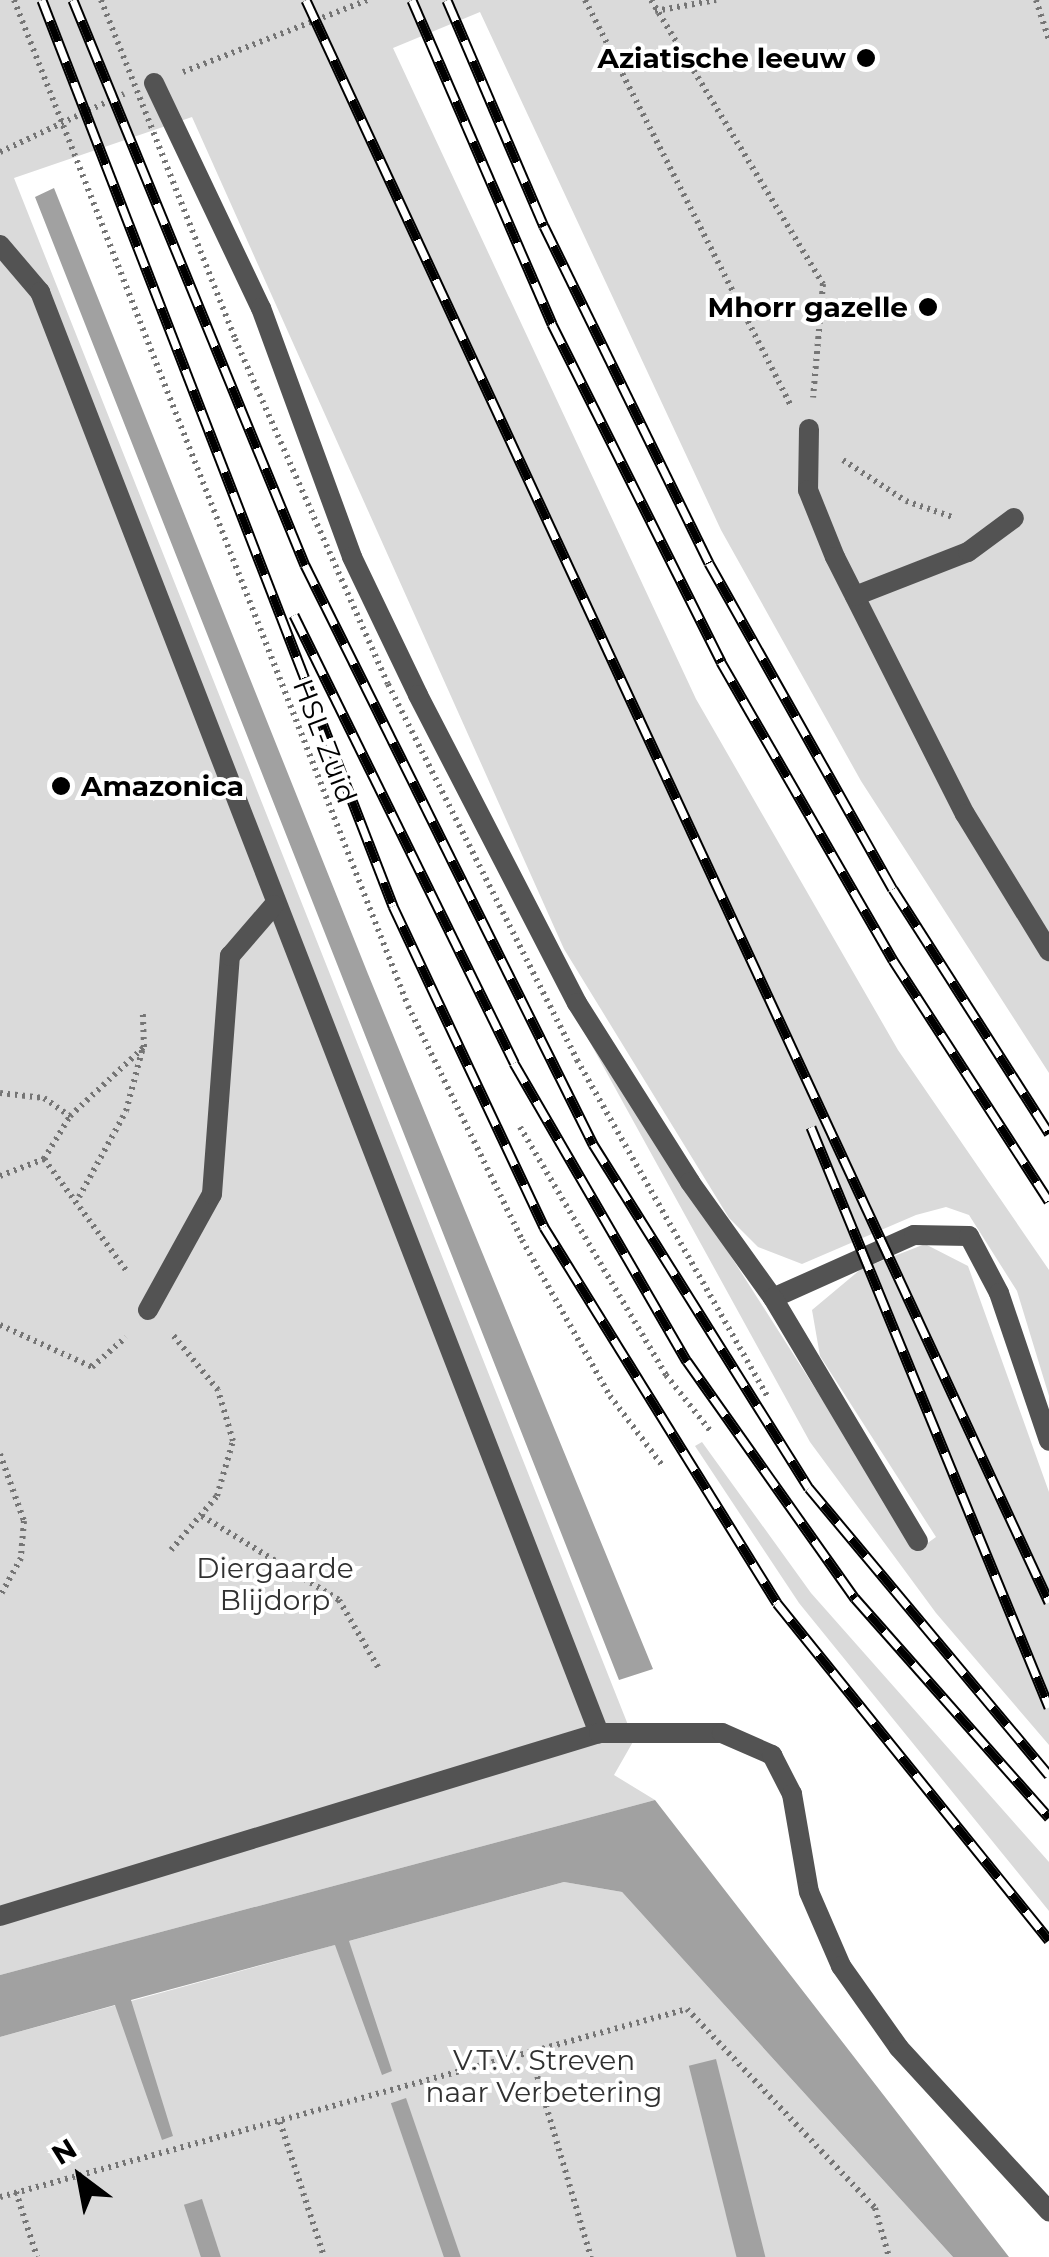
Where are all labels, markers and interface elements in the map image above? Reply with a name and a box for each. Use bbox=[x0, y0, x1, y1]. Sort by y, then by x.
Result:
place label: Aziatische leeuw bbox=[597, 41, 846, 75]
marker: Aziatische leeuw bbox=[855, 47, 877, 69]
place label: Mhorr gazelle bbox=[707, 290, 908, 324]
marker: Mhorr gazelle bbox=[917, 296, 939, 318]
street label: HSL-Zuid bbox=[286, 674, 364, 808]
place label: Amazonica bbox=[81, 769, 244, 803]
marker: Amazonica bbox=[50, 775, 72, 797]
park label: Diergaarde Blijdorp bbox=[196, 1551, 354, 1617]
park label: V.T.V. Streven naar Verbetering bbox=[426, 2043, 662, 2109]
north arrow bbox=[30, 2127, 130, 2227]
text: N bbox=[46, 2131, 83, 2172]

